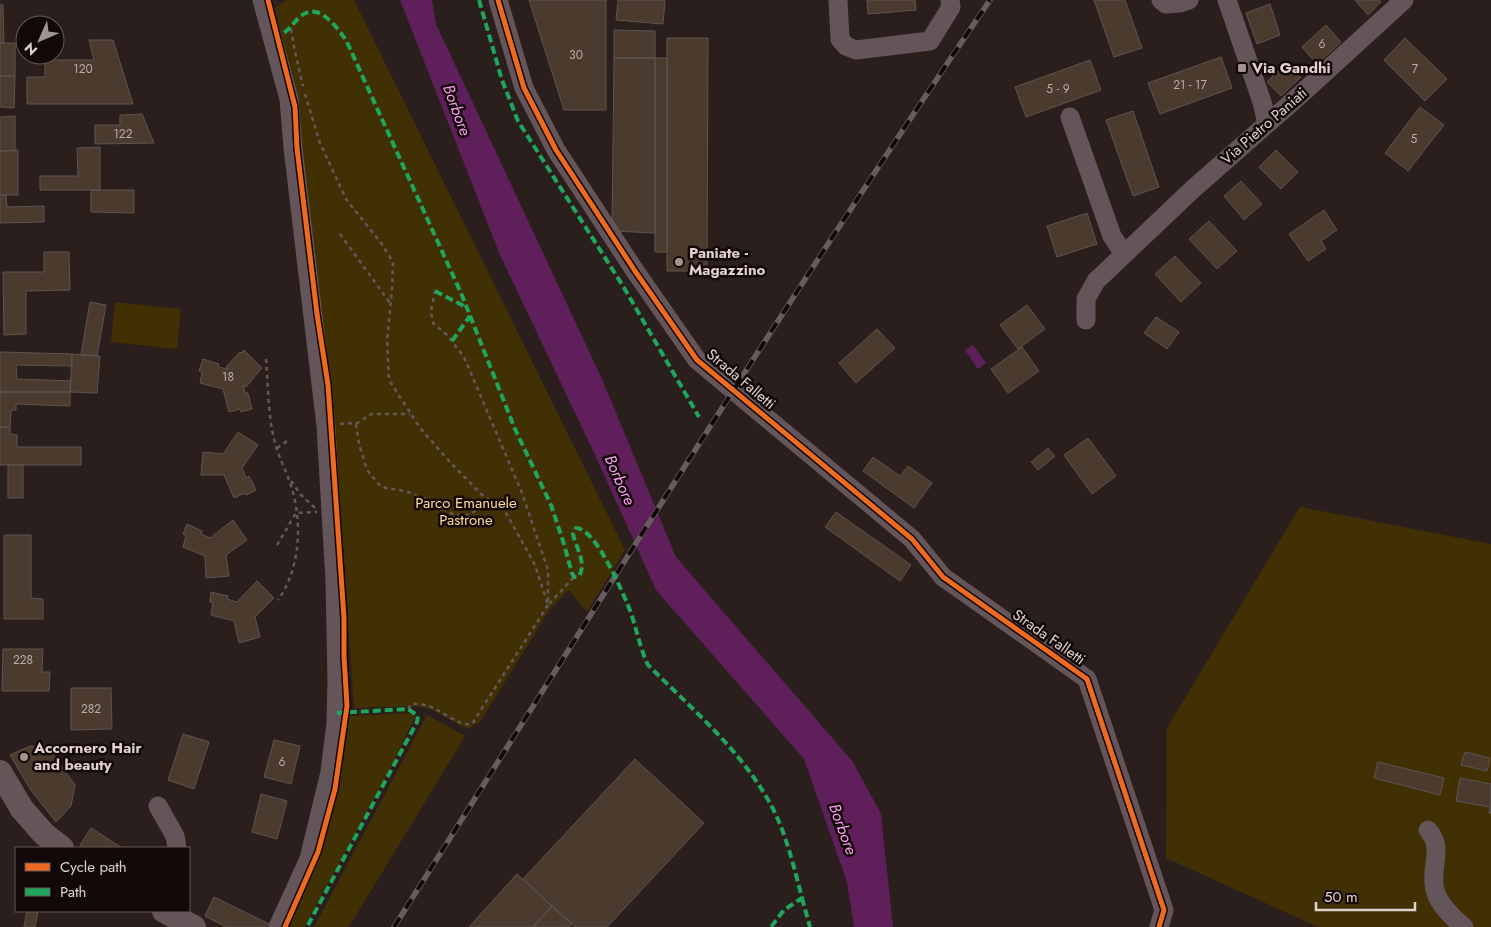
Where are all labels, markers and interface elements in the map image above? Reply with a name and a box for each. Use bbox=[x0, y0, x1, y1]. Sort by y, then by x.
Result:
north arrow bbox=[15, 15, 65, 65]
house number: 6 bbox=[1319, 35, 1326, 53]
text: N bbox=[20, 38, 42, 60]
house number: 30 bbox=[569, 46, 583, 64]
place label: Via Gandhi bbox=[1251, 57, 1331, 79]
house number: 120 bbox=[73, 60, 93, 78]
house number: 7 bbox=[1412, 60, 1419, 78]
marker: Via Gandhi bbox=[1236, 62, 1248, 74]
house number: 21 - 17 bbox=[1173, 76, 1208, 94]
house number: 5 - 9 bbox=[1046, 80, 1070, 98]
water label: Borbore bbox=[437, 81, 477, 139]
street label: Via Pietro Paniati bbox=[1216, 82, 1312, 170]
house number: 122 bbox=[113, 125, 133, 143]
house number: 5 bbox=[1411, 130, 1418, 148]
place label: Paniate - Magazzino bbox=[689, 242, 766, 281]
marker: Paniate - Magazzino bbox=[673, 256, 685, 268]
street label: Strada Falletti bbox=[702, 343, 780, 415]
house number: 18 bbox=[222, 368, 234, 386]
water label: Borbore bbox=[599, 451, 641, 509]
park label: Parco Emanuele Pastrone bbox=[415, 492, 517, 531]
street label: Strada Falletti bbox=[1008, 604, 1090, 670]
house number: 228 bbox=[13, 651, 33, 669]
house number: 282 bbox=[81, 700, 101, 718]
place label: Accornero Hair and beauty bbox=[33, 737, 142, 776]
marker: Accornero Hair and beauty bbox=[18, 751, 30, 763]
house number: 6 bbox=[279, 753, 286, 771]
water label: Borbore bbox=[823, 800, 863, 858]
legend bbox=[15, 847, 190, 912]
text: Cycle path bbox=[60, 856, 127, 878]
scale bar bbox=[1316, 880, 1415, 912]
text: Path bbox=[60, 881, 86, 903]
text: 50 m bbox=[1324, 886, 1358, 908]

